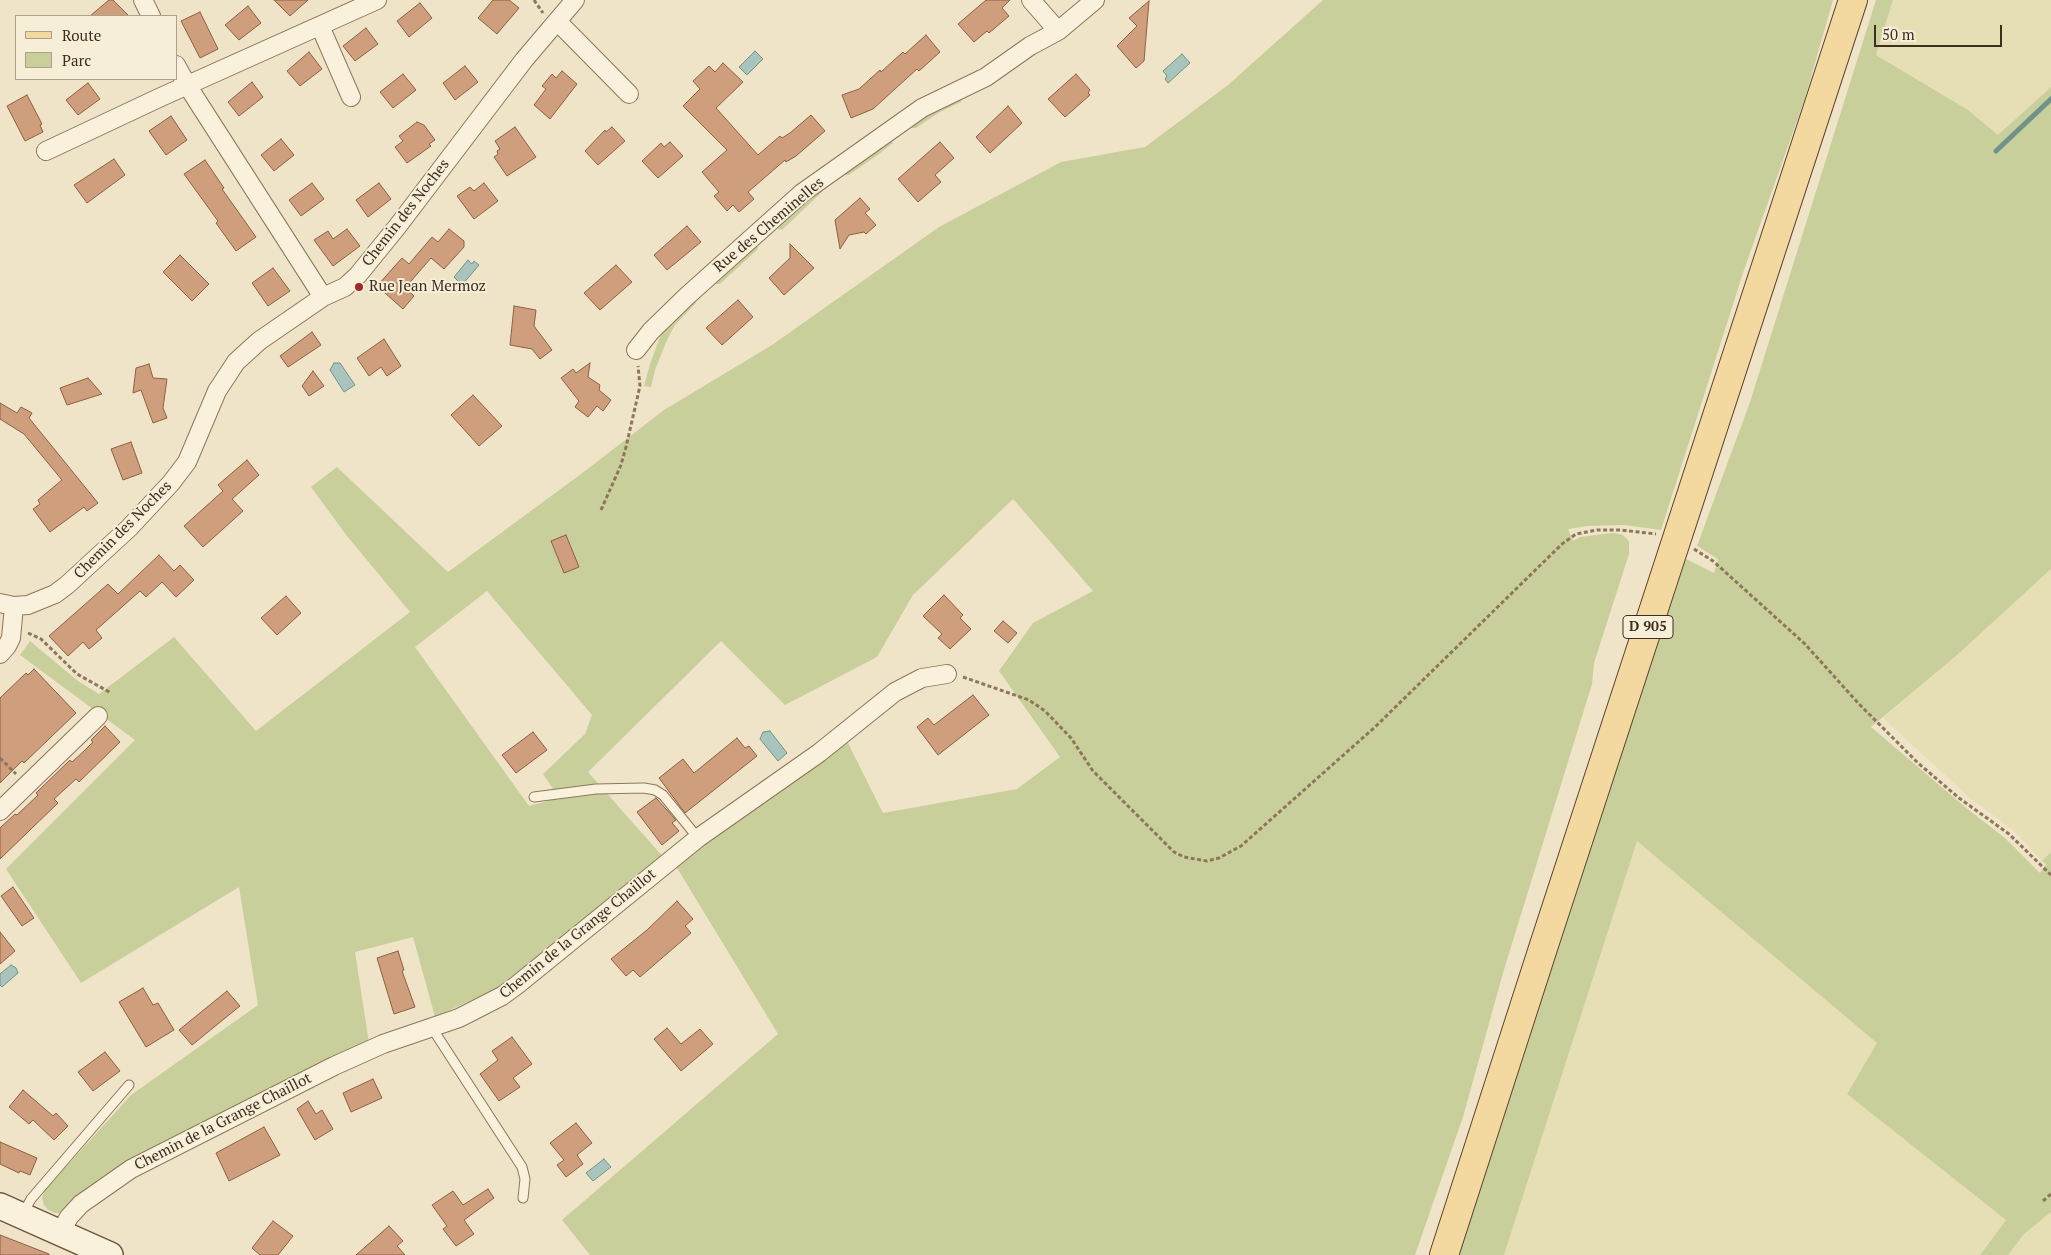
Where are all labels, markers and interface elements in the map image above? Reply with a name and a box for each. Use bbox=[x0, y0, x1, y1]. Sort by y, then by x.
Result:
legend bbox=[15, 15, 178, 80]
scale bar bbox=[1876, 15, 2004, 47]
text: 50 m bbox=[1882, 24, 1915, 44]
text: Route bbox=[62, 25, 101, 45]
text: Parc bbox=[62, 50, 91, 70]
street label: Chemin des Noches bbox=[359, 156, 453, 270]
street label: Rue des Cheminelles bbox=[710, 174, 828, 276]
place label: Rue Jean Mermoz bbox=[369, 278, 486, 296]
marker: Rue Jean Mermoz bbox=[353, 281, 365, 293]
street label: Chemin des Noches bbox=[70, 477, 176, 583]
road number: D 905 bbox=[1623, 616, 1673, 638]
street label: Chemin de la Grange Chaillot bbox=[496, 865, 660, 1003]
street label: Chemin de la Grange Chaillot bbox=[132, 1069, 314, 1175]

